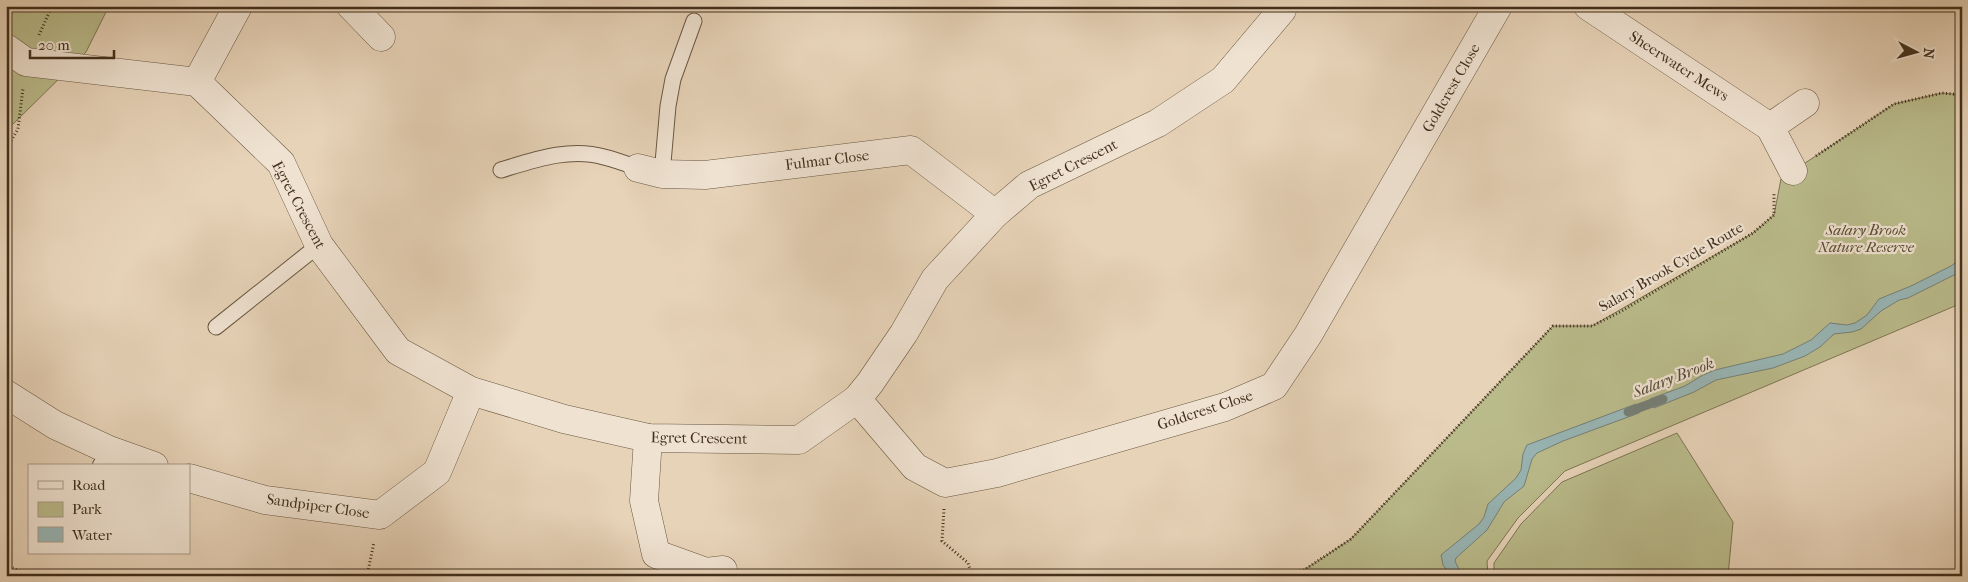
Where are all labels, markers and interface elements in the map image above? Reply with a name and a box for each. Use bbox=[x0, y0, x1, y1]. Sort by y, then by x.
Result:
street label: Sheerwater Mews bbox=[1626, 27, 1733, 105]
scale bar bbox=[30, 28, 114, 60]
north arrow bbox=[1890, 28, 1940, 78]
text: 20 m bbox=[38, 36, 70, 54]
street label: Goldcrest Close bbox=[1418, 40, 1484, 136]
text: N bbox=[1919, 47, 1937, 60]
street label: Egret Crescent bbox=[1026, 135, 1121, 195]
street label: Fulmar Close bbox=[784, 146, 871, 174]
street label: Egret Crescent bbox=[268, 158, 330, 253]
street label: Salary Brook Cycle Route bbox=[1596, 218, 1747, 316]
park label: Salary Brook Nature Reserve bbox=[1817, 221, 1915, 256]
water label: Salary Brook bbox=[1629, 353, 1717, 402]
street label: Goldcrest Close bbox=[1155, 386, 1256, 434]
street label: Egret Crescent bbox=[650, 428, 748, 448]
legend bbox=[28, 464, 190, 554]
text: Road bbox=[72, 476, 106, 494]
street label: Sandpiper Close bbox=[265, 490, 371, 522]
text: Park bbox=[72, 500, 102, 518]
text: Water bbox=[71, 526, 112, 544]

